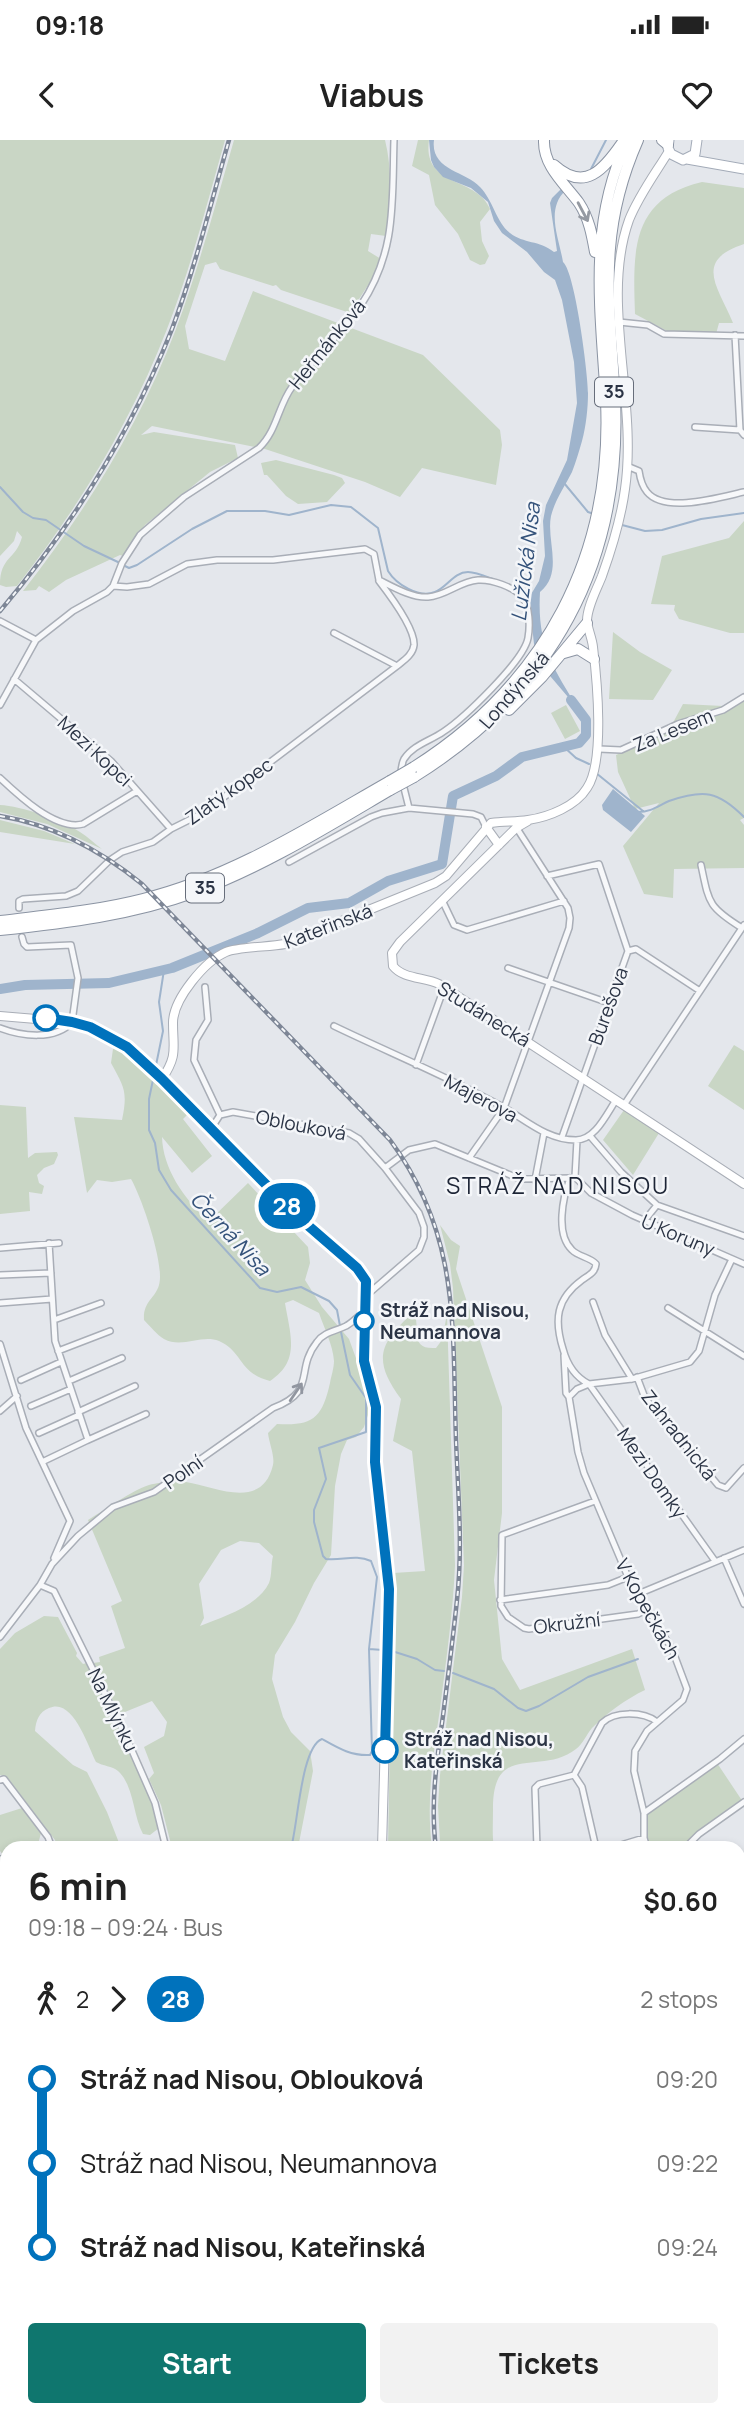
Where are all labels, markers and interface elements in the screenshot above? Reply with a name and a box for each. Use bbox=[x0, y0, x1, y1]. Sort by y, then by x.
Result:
text: 09:18 bbox=[35, 7, 105, 43]
text: Viabus bbox=[320, 73, 424, 117]
icon: back bbox=[28, 76, 66, 114]
icon: heart bbox=[678, 76, 716, 114]
one-way arrow bbox=[576, 201, 590, 221]
street label: Heřmánková bbox=[283, 294, 371, 394]
road number: 35 bbox=[595, 378, 633, 406]
water label: Lužická Nisa bbox=[504, 500, 546, 623]
street label: Londýnská bbox=[473, 646, 555, 734]
street label: Za Lesem bbox=[629, 702, 717, 758]
street label: Mezi Kopci bbox=[52, 710, 138, 792]
street label: Zlatý kopec bbox=[180, 751, 278, 831]
road number: 35 bbox=[186, 874, 224, 902]
street label: Kateřinská bbox=[280, 897, 376, 955]
street label: Burešova bbox=[582, 963, 634, 1049]
street label: Studánecká bbox=[432, 975, 536, 1053]
unlabelled marker bbox=[33, 1005, 59, 1031]
street label: Majerova bbox=[440, 1068, 522, 1128]
street label: Oblouková bbox=[254, 1103, 348, 1147]
district label: STRÁŽ NAD NISOU bbox=[446, 1169, 670, 1201]
line badge: 28 bbox=[256, 1183, 318, 1229]
water label: Černá Nisa bbox=[185, 1185, 278, 1282]
text: 28 bbox=[273, 1189, 302, 1222]
street label: U Koruny bbox=[637, 1208, 719, 1262]
place label: Stráž nad Nisou, Neumannova bbox=[380, 1297, 530, 1345]
marker: Stráž nad Nisou, Neumannova bbox=[354, 1311, 374, 1331]
one-way arrow bbox=[288, 1382, 303, 1401]
street label: Zahradnická bbox=[636, 1384, 722, 1486]
street label: Mezi Domky bbox=[611, 1423, 693, 1523]
street label: Polní bbox=[158, 1449, 208, 1495]
street label: V Kopečkách bbox=[610, 1554, 686, 1664]
street label: Okružní bbox=[532, 1606, 602, 1640]
street label: Na Mlýnku bbox=[82, 1664, 144, 1756]
place label: Stráž nad Nisou, Kateřinská bbox=[404, 1726, 554, 1774]
marker: Stráž nad Nisou, Kateřinská bbox=[372, 1737, 398, 1763]
text: 6 min bbox=[28, 1859, 128, 1911]
text: $0.60 bbox=[643, 1883, 718, 1919]
text: 09:18 – 09:24 · Bus bbox=[28, 1911, 223, 1943]
icon: walk bbox=[28, 1980, 66, 2018]
icon: forward bbox=[99, 1980, 137, 2018]
text: 28 bbox=[161, 1982, 190, 2015]
text: 2 bbox=[76, 1983, 89, 2015]
text: 2 stops bbox=[640, 1983, 718, 2015]
text: Stráž nad Nisou, Oblouková bbox=[80, 2061, 423, 2097]
text: 09:20 bbox=[656, 2063, 718, 2095]
text: Stráž nad Nisou, Neumannova bbox=[80, 2145, 437, 2181]
text: 09:22 bbox=[657, 2147, 718, 2179]
text: Stráž nad Nisou, Kateřinská bbox=[80, 2229, 425, 2265]
text: 09:24 bbox=[657, 2231, 718, 2263]
button: Start bbox=[28, 2323, 366, 2403]
button: Tickets bbox=[380, 2323, 718, 2403]

